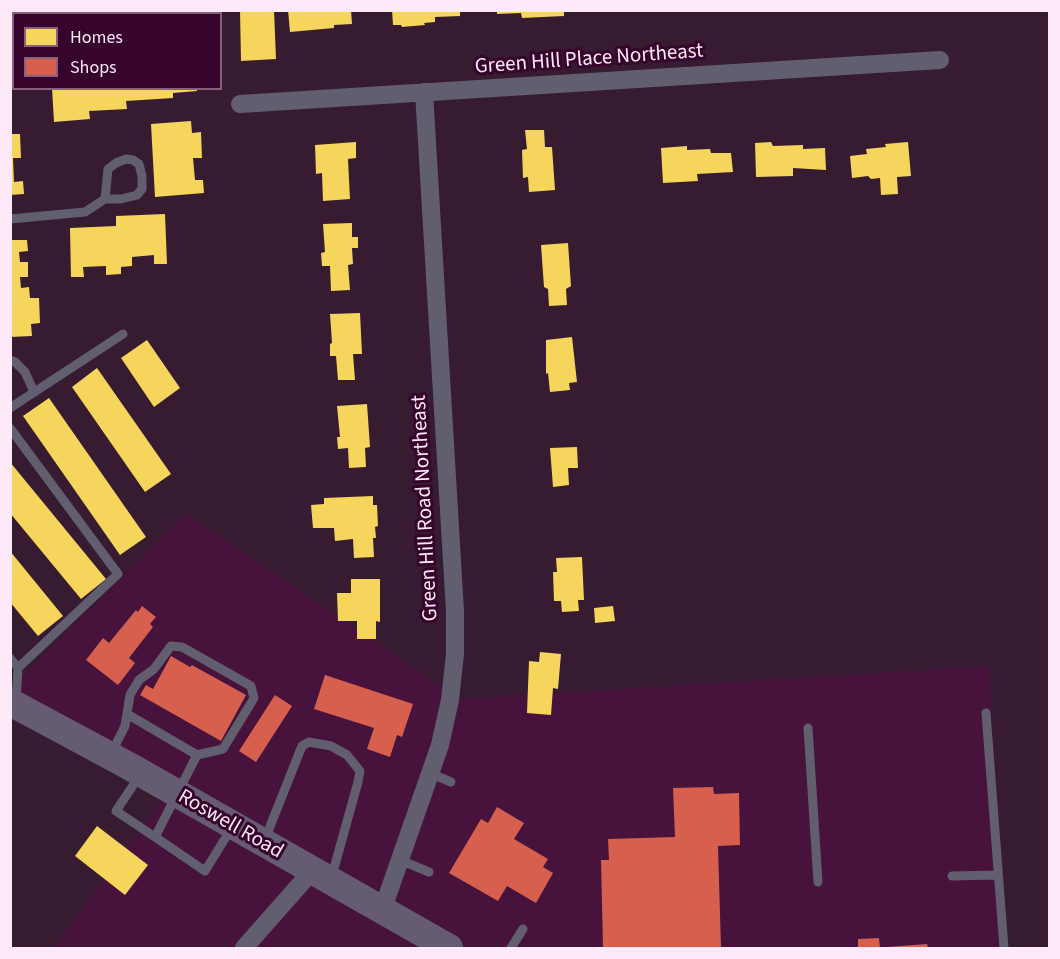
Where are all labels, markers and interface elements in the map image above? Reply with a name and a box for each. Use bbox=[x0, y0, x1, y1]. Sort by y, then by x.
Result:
legend bbox=[12, 12, 222, 90]
text: Homes bbox=[70, 25, 123, 50]
street label: Green Hill Place Northeast bbox=[474, 39, 704, 81]
text: Shops bbox=[70, 55, 117, 80]
street label: Green Hill Road Northeast bbox=[407, 394, 445, 622]
street label: Roswell Road bbox=[173, 785, 287, 865]

